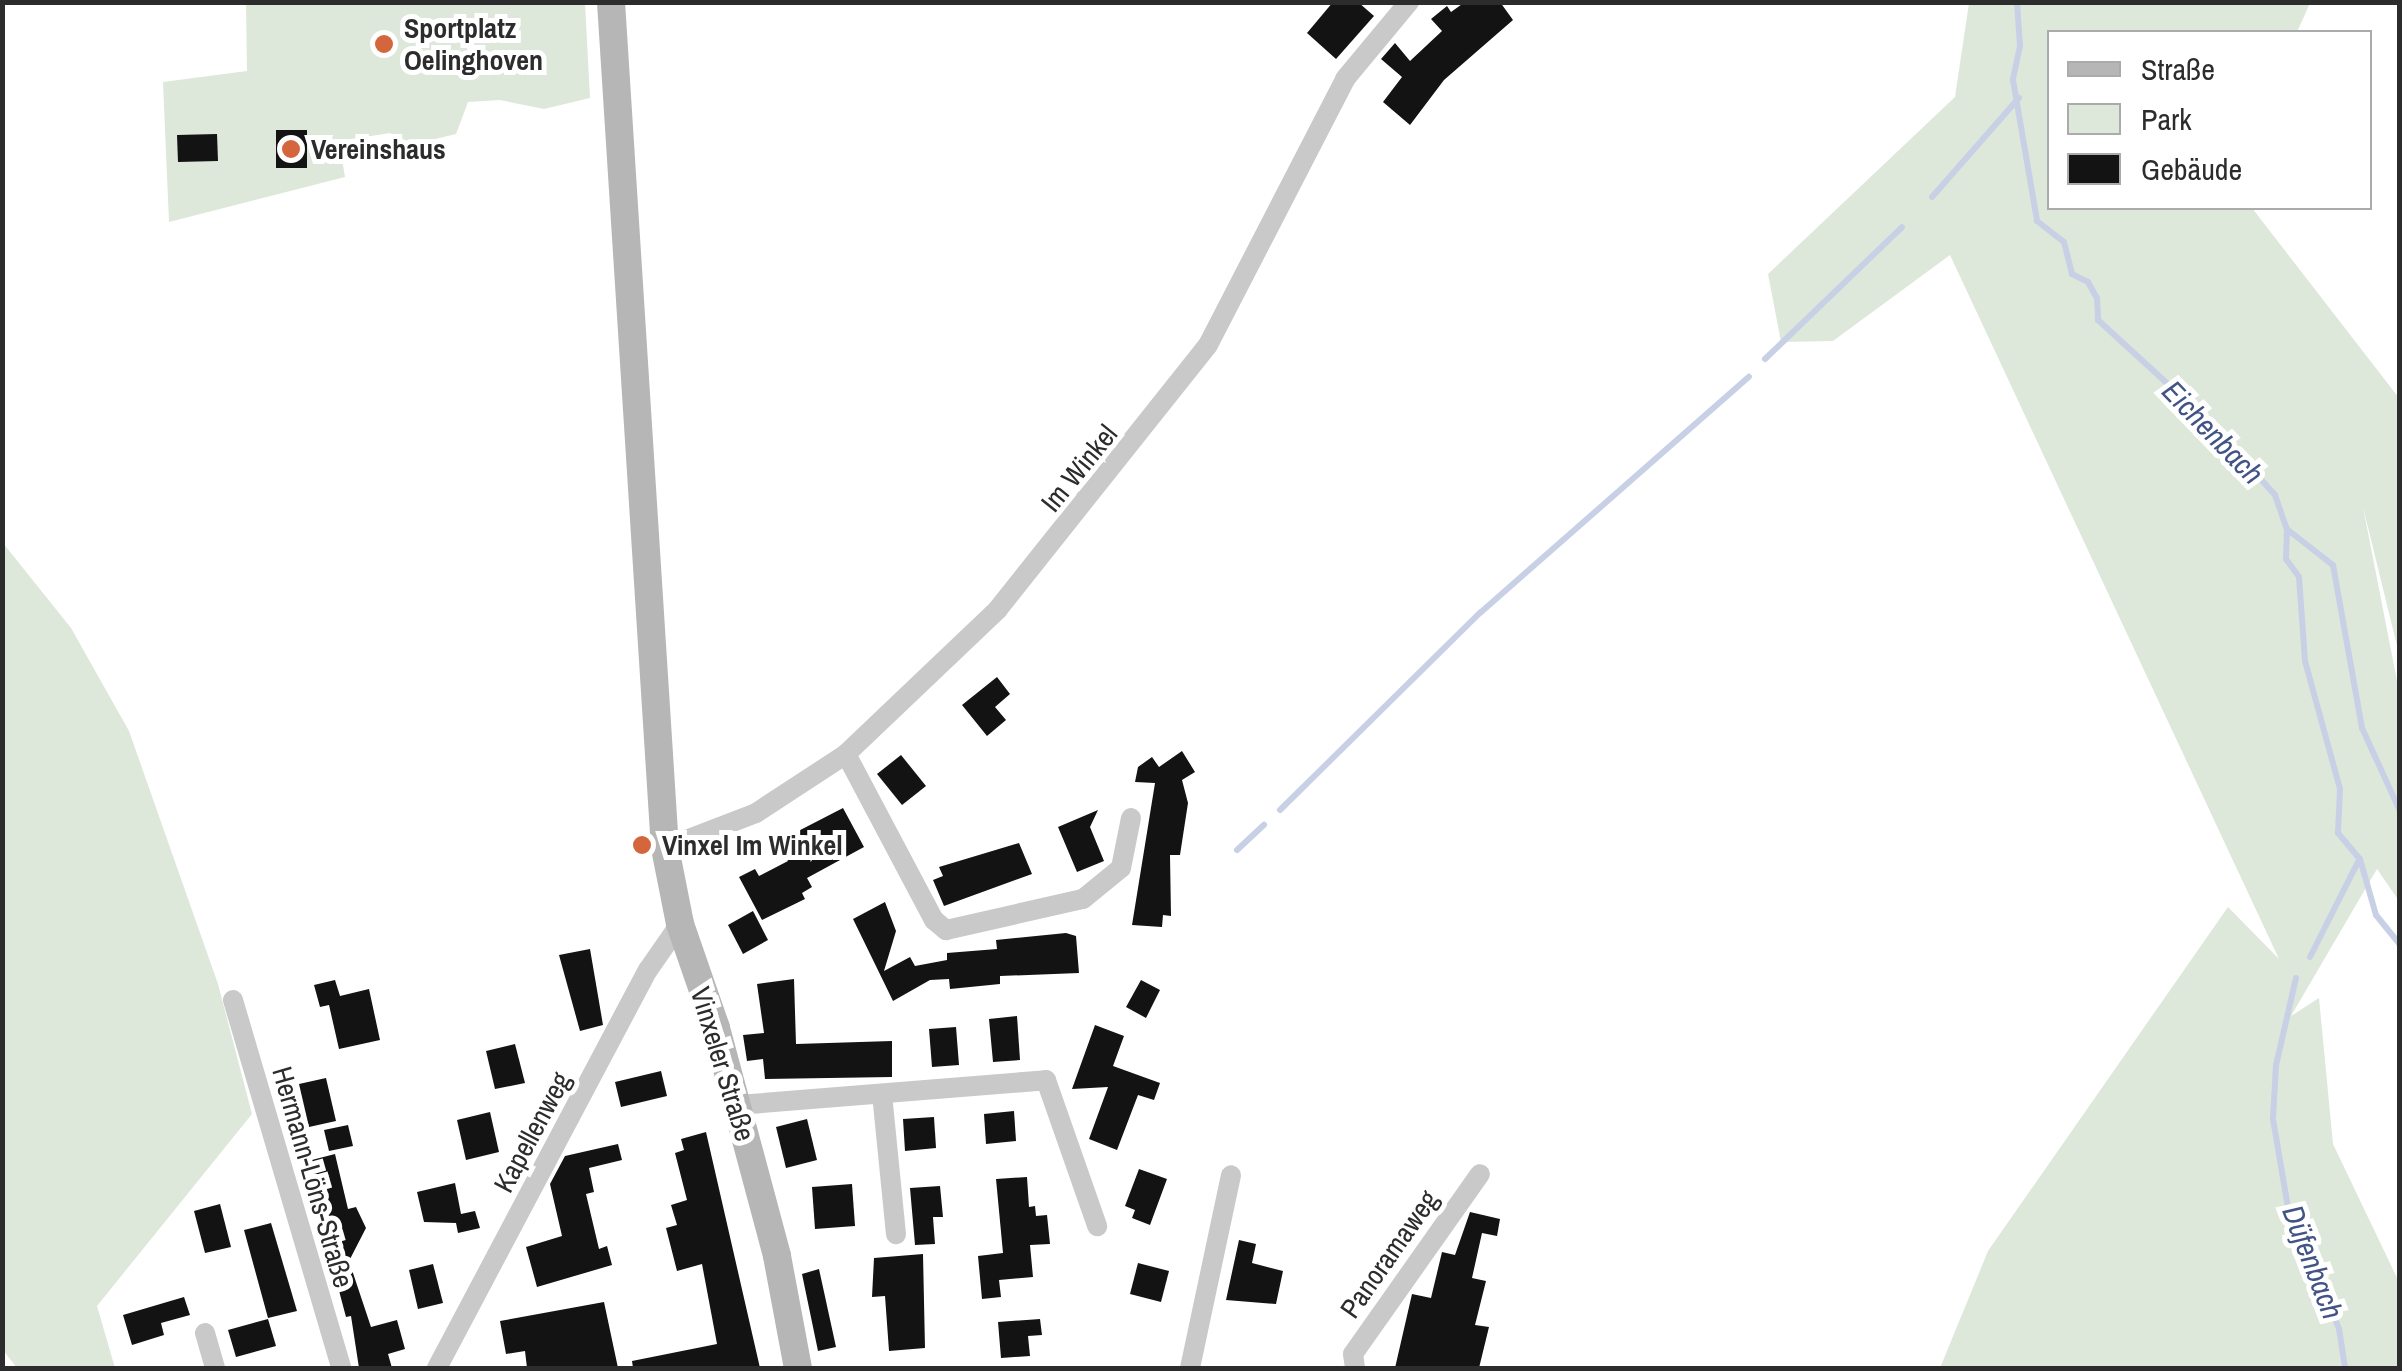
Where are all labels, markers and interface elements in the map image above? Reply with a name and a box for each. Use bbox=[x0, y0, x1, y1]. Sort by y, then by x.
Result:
place label: Sportplatz Oelinghoven bbox=[404, 11, 543, 77]
legend bbox=[2047, 30, 2372, 210]
marker: Sportplatz Oelinghoven bbox=[373, 33, 395, 55]
text: Straße bbox=[2141, 49, 2215, 89]
text: Park bbox=[2141, 99, 2192, 139]
place label: Vereinshaus bbox=[311, 132, 446, 166]
marker: Vereinshaus bbox=[280, 138, 302, 160]
text: Gebäude bbox=[2141, 149, 2242, 189]
water label: Eichenbach bbox=[2155, 373, 2271, 491]
street label: Im Winkel bbox=[1034, 418, 1124, 518]
place label: Vinxel Im Winkel bbox=[662, 828, 843, 862]
marker: Vinxel Im Winkel bbox=[631, 834, 653, 856]
street label: Vinxeler Straße bbox=[684, 983, 762, 1145]
street label: Hermann-Löns-Straße bbox=[265, 1063, 361, 1291]
street label: Kapellenweg bbox=[486, 1066, 578, 1198]
street label: Panoramaweg bbox=[1333, 1184, 1445, 1324]
water label: Düfenbach bbox=[2275, 1200, 2351, 1324]

